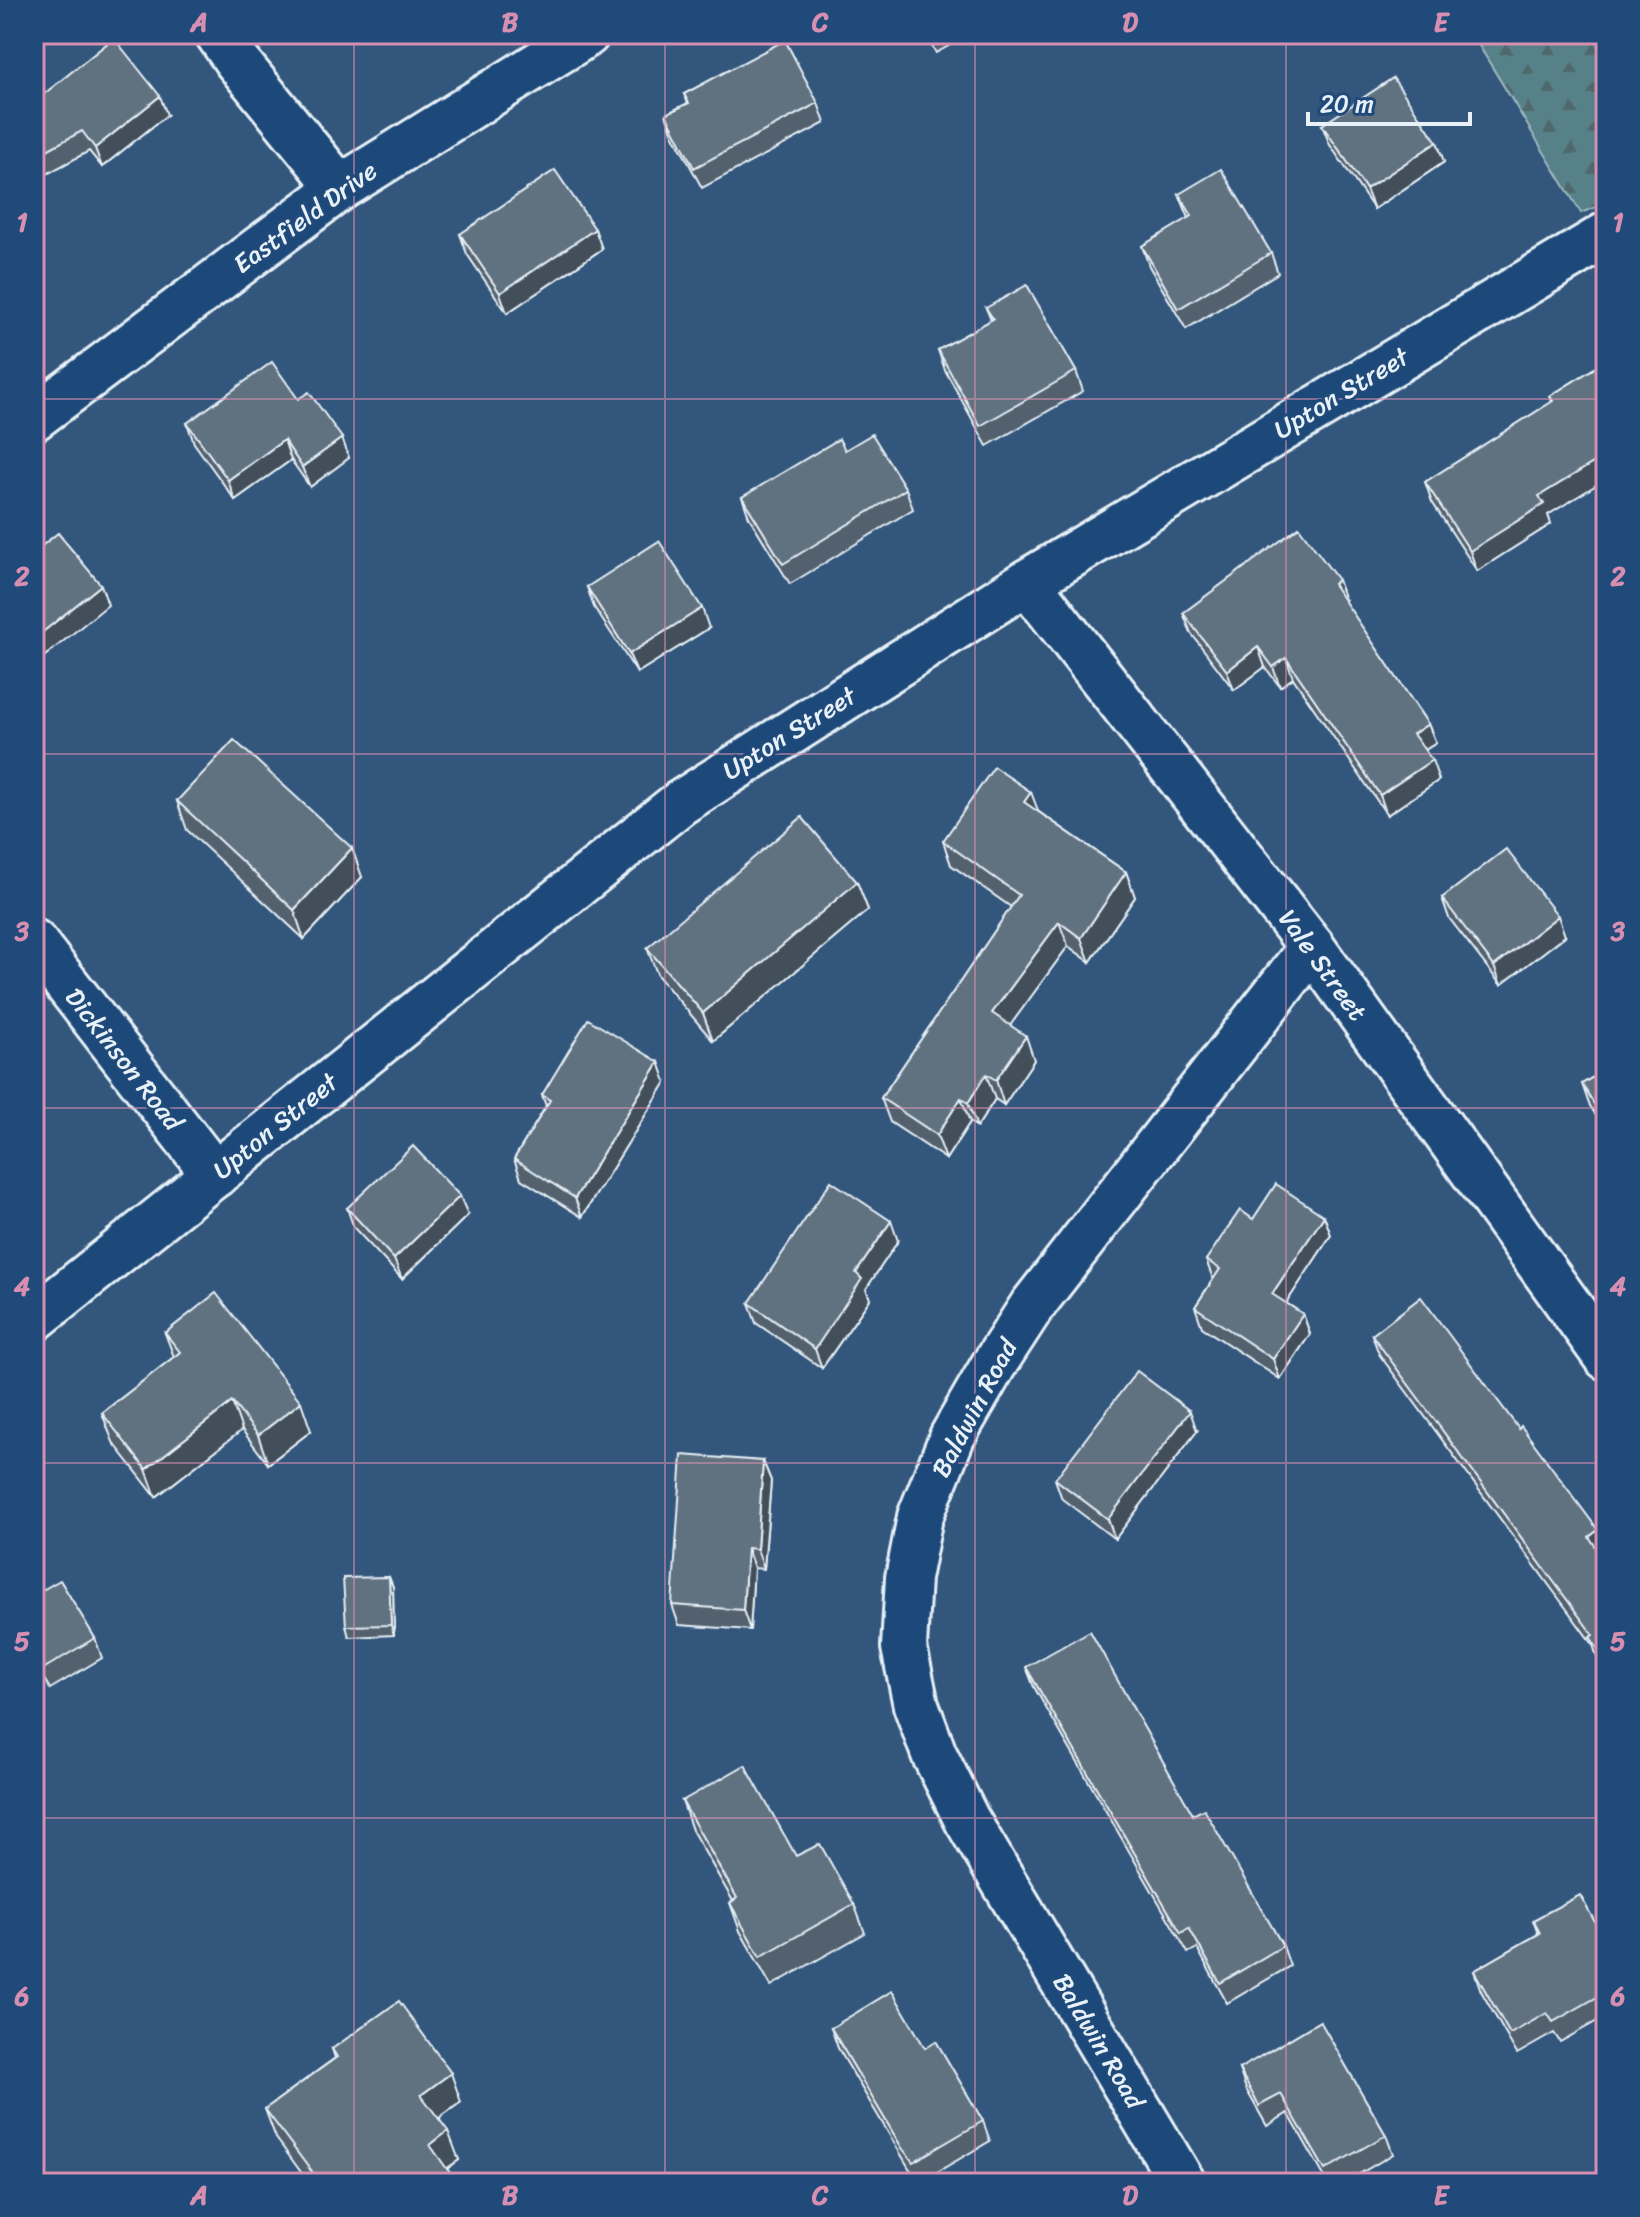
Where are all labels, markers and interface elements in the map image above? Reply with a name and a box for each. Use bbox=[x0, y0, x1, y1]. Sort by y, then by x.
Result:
text: A bbox=[189, 0, 208, 45]
text: B bbox=[502, 0, 519, 45]
text: C bbox=[811, 0, 829, 45]
text: D bbox=[1122, 0, 1138, 45]
text: E bbox=[1434, 0, 1451, 45]
scale bar bbox=[1308, 76, 1470, 126]
text: 20 m bbox=[1320, 83, 1374, 125]
street label: Eastfield Drive bbox=[223, 148, 387, 286]
text: 1 bbox=[16, 199, 28, 245]
text: 1 bbox=[1612, 199, 1624, 245]
street label: Upton Street bbox=[1264, 334, 1419, 452]
text: 2 bbox=[13, 553, 30, 599]
text: 2 bbox=[1609, 553, 1626, 599]
street label: Upton Street bbox=[713, 673, 867, 793]
street label: Vale Street bbox=[1266, 899, 1380, 1031]
text: 3 bbox=[14, 908, 30, 954]
text: 3 bbox=[1610, 908, 1626, 954]
street label: Dickinson Road bbox=[53, 977, 197, 1143]
street label: Upton Street bbox=[202, 1060, 349, 1191]
text: 4 bbox=[14, 1263, 30, 1309]
text: 4 bbox=[1610, 1263, 1626, 1309]
street label: Baldwin Road bbox=[918, 1328, 1031, 1486]
text: 5 bbox=[14, 1618, 30, 1664]
text: 5 bbox=[1610, 1618, 1626, 1664]
street label: Baldwin Road bbox=[1040, 1964, 1159, 2120]
text: 6 bbox=[14, 1973, 30, 2019]
text: 6 bbox=[1610, 1973, 1626, 2019]
text: A bbox=[189, 2172, 208, 2217]
text: B bbox=[502, 2172, 519, 2217]
text: C bbox=[811, 2172, 829, 2217]
text: D bbox=[1122, 2172, 1138, 2217]
text: E bbox=[1434, 2172, 1451, 2217]

